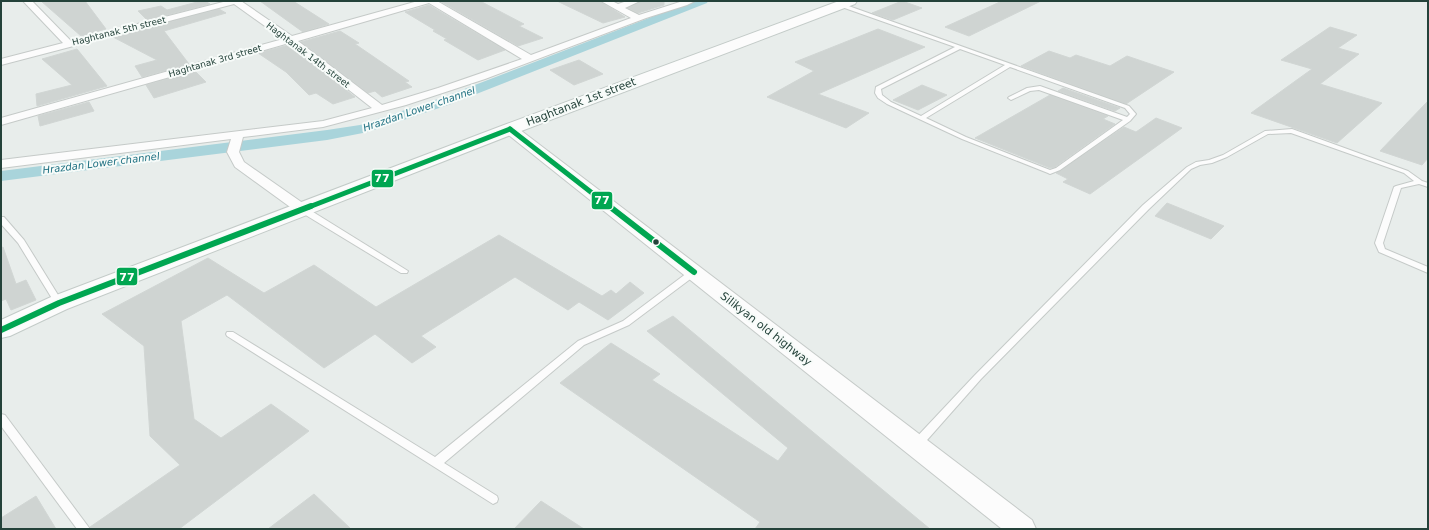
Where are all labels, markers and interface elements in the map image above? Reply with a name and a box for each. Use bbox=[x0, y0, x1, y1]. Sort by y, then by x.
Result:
street label: Haghtanak 5th street bbox=[71, 14, 167, 47]
street label: Haghtanak 14th street bbox=[264, 20, 352, 90]
street label: Haghtanak 3rd street bbox=[167, 43, 263, 79]
street label: Haghtanak 1st street bbox=[524, 75, 638, 129]
water label: Hrazdan Lower channel bbox=[361, 85, 477, 133]
water label: Hrazdan Lower channel bbox=[42, 150, 160, 176]
line badge: 77 bbox=[371, 169, 394, 188]
text: 77 bbox=[374, 172, 390, 185]
line badge: 77 bbox=[591, 191, 613, 210]
text: 77 bbox=[594, 194, 610, 207]
unlabelled marker bbox=[651, 237, 661, 247]
line badge: 77 bbox=[116, 267, 138, 286]
text: 77 bbox=[119, 271, 135, 284]
street label: Silikyan old highway bbox=[718, 289, 815, 369]

